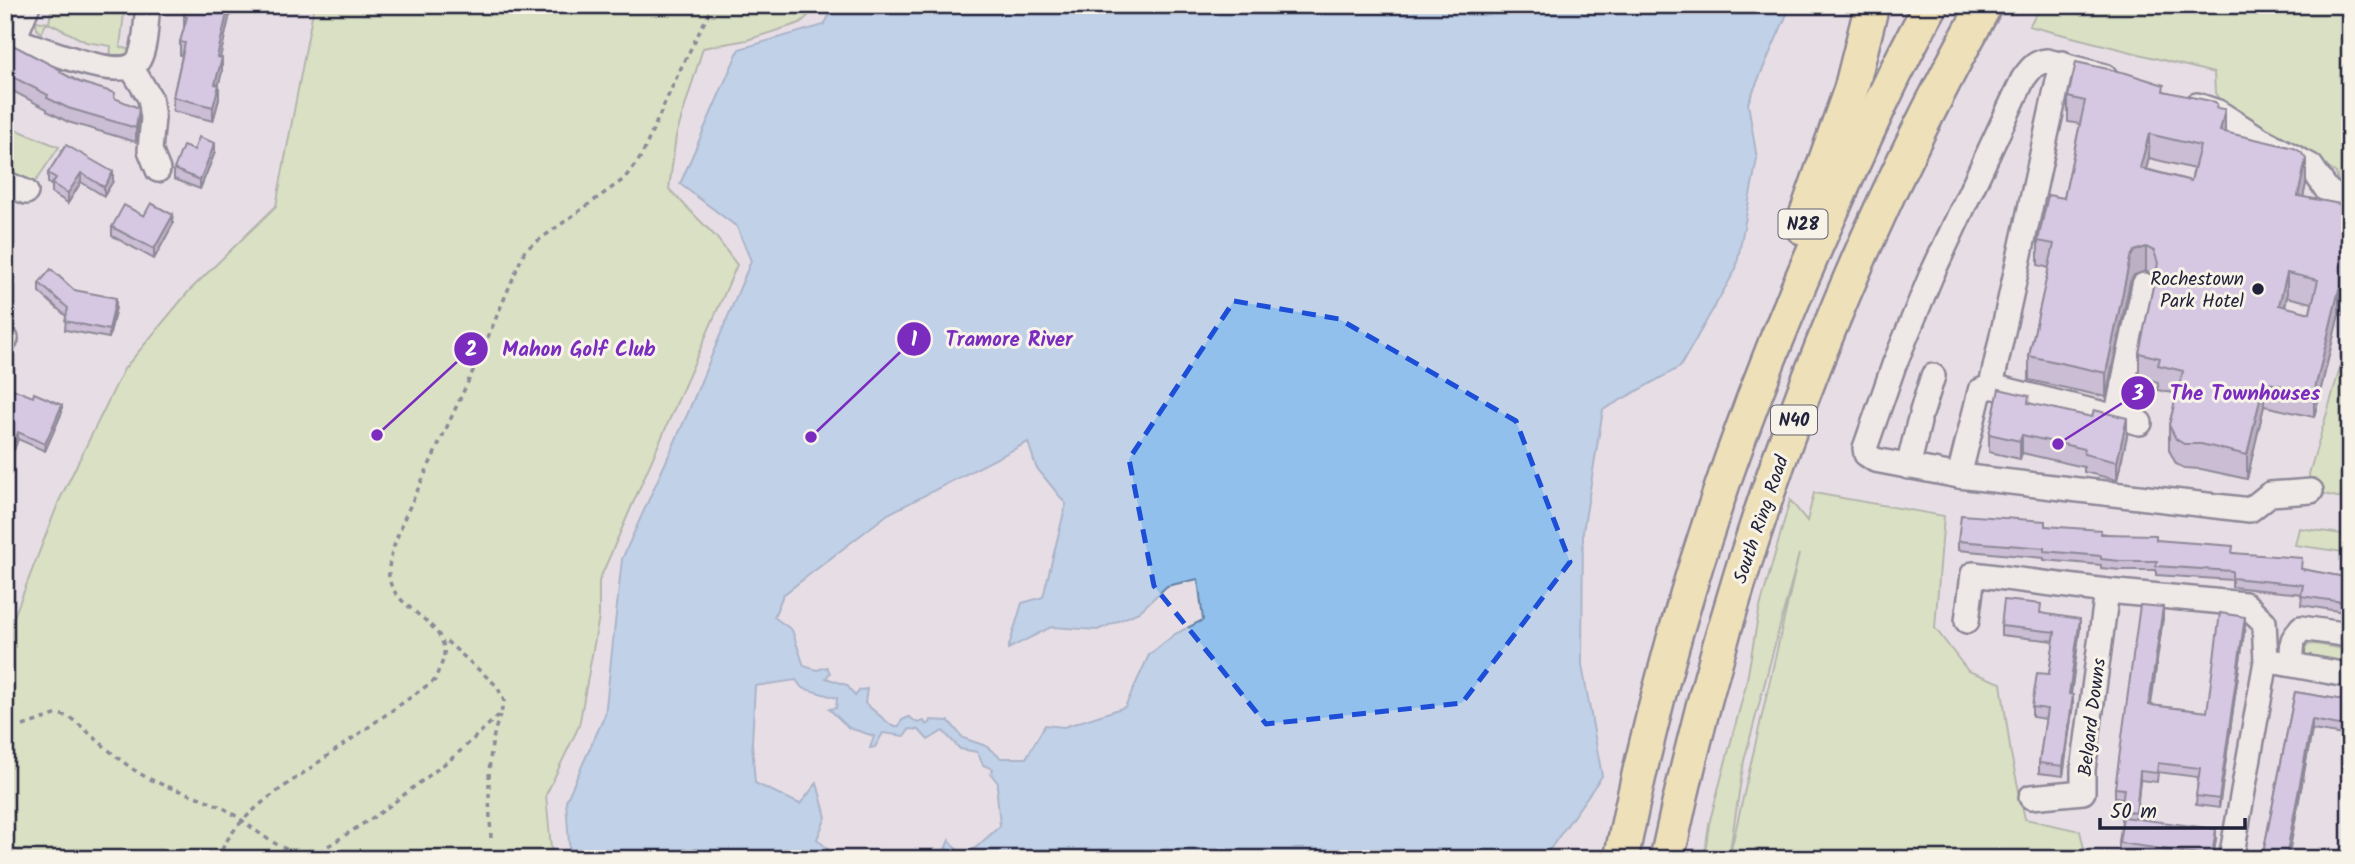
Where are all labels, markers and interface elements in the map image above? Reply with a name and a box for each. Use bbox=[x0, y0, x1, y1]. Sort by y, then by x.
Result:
road number: N28 bbox=[1778, 210, 1828, 238]
place label: Rochestown Park Hotel bbox=[2150, 265, 2244, 317]
marker: Rochestown Park Hotel bbox=[2250, 281, 2266, 297]
callout: Tramore River bbox=[896, 318, 1087, 360]
text: 1 bbox=[911, 324, 918, 357]
text: Tramore River bbox=[945, 324, 1074, 357]
callout: Mahon Golf Club bbox=[454, 328, 670, 370]
text: 2 bbox=[465, 334, 477, 367]
text: Mahon Golf Club bbox=[502, 334, 656, 367]
callout: The Townhouses bbox=[2120, 372, 2334, 414]
text: 3 bbox=[2131, 378, 2144, 411]
text: The Townhouses bbox=[2170, 378, 2320, 411]
road number: N40 bbox=[1771, 406, 1817, 434]
street label: South Ring Road bbox=[1726, 451, 1798, 588]
street label: Belgard Downs bbox=[2071, 657, 2115, 778]
scale bar bbox=[2100, 787, 2245, 831]
text: 50 m bbox=[2110, 796, 2157, 829]

